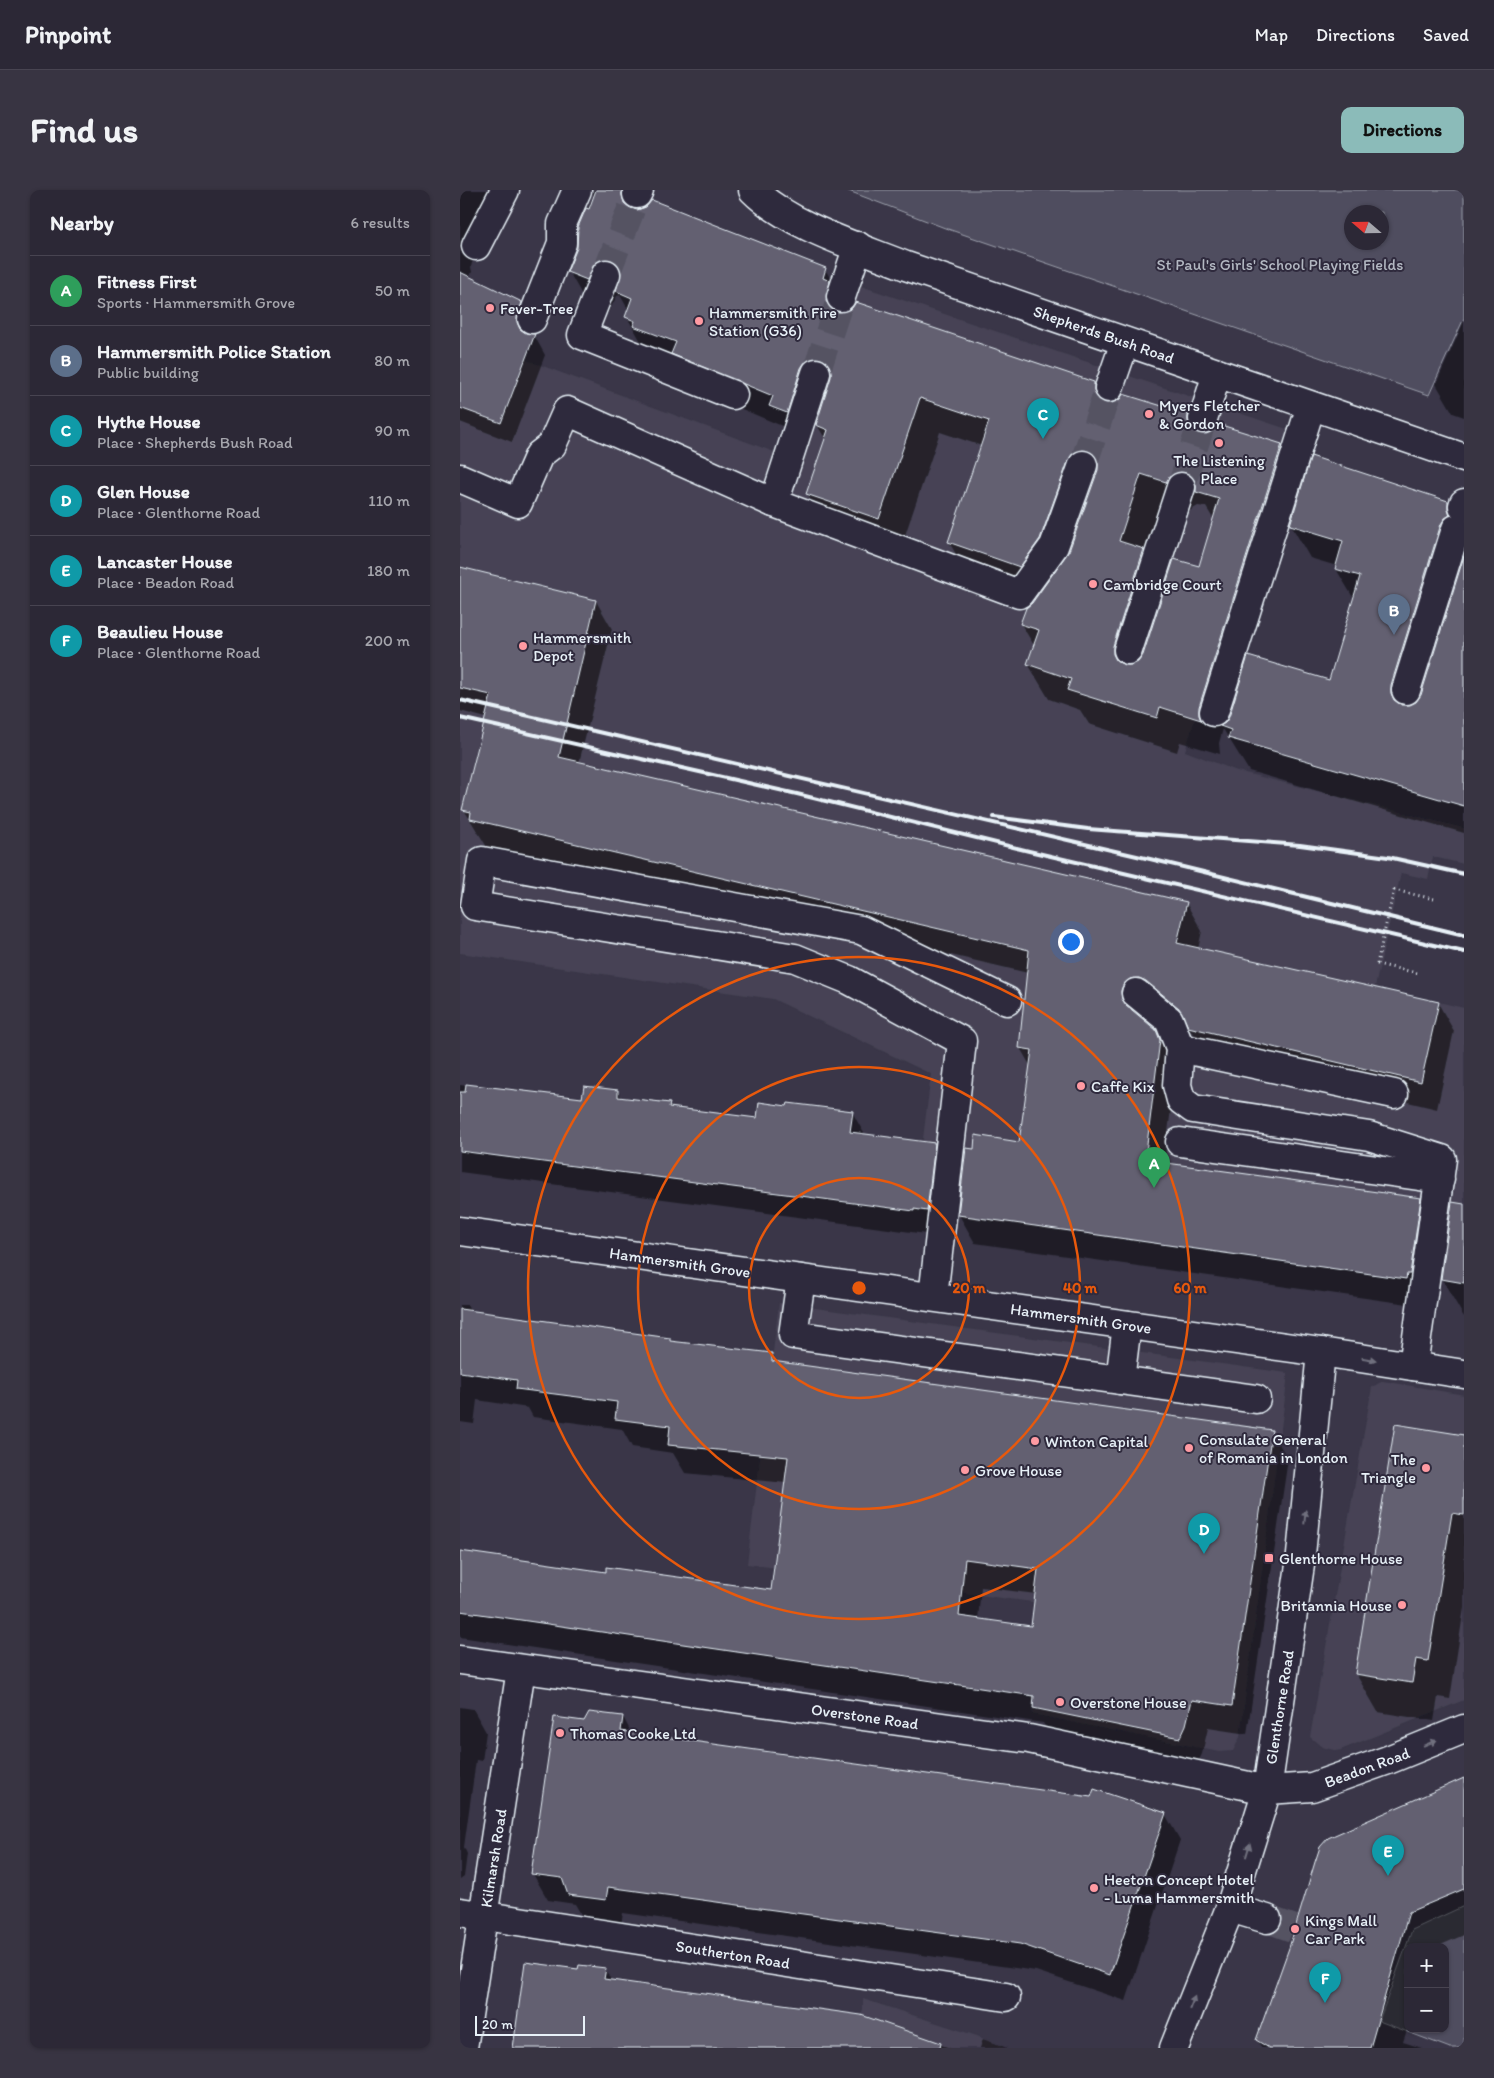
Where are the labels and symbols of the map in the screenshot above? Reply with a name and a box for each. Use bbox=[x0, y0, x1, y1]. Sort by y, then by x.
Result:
north arrow bbox=[1344, 205, 1389, 250]
park label: St Paul's Girls' School Playing Fields bbox=[1157, 255, 1403, 274]
place label: Fever-Tree bbox=[500, 299, 573, 318]
street label: Shepherds Bush Road bbox=[1031, 301, 1177, 368]
marker: Fever-Tree bbox=[484, 302, 496, 314]
place label: Hammersmith Fire Station (G36) bbox=[709, 303, 837, 340]
marker: Hammersmith Fire Station (G36) bbox=[693, 315, 705, 327]
place label: Myers Fletcher & Gordon bbox=[1159, 396, 1260, 433]
pin: C bbox=[1027, 398, 1059, 439]
marker: Myers Fletcher & Gordon bbox=[1143, 408, 1155, 420]
marker: The Listening Place bbox=[1213, 437, 1225, 449]
place label: The Listening Place bbox=[1173, 451, 1266, 488]
place label: Cambridge Court bbox=[1103, 575, 1222, 594]
marker: Cambridge Court bbox=[1087, 578, 1099, 590]
pin: B bbox=[1378, 594, 1410, 635]
place label: Hammersmith Depot bbox=[533, 628, 632, 665]
marker: Hammersmith Depot bbox=[517, 640, 529, 652]
your location bbox=[1058, 929, 1084, 955]
place label: Caffe Kix bbox=[1091, 1077, 1155, 1096]
marker: Caffe Kix bbox=[1075, 1080, 1087, 1092]
pin: A bbox=[1138, 1147, 1170, 1188]
street label: Hammersmith Grove bbox=[608, 1243, 752, 1282]
centre of rings bbox=[850, 1279, 868, 1297]
text: 20 m bbox=[952, 1279, 986, 1297]
text: 40 m bbox=[1063, 1279, 1098, 1297]
text: 60 m bbox=[1173, 1279, 1207, 1297]
street label: Hammersmith Grove bbox=[1009, 1299, 1153, 1338]
one-way arrow bbox=[1362, 1356, 1378, 1364]
place label: Consulate General of Romania in London bbox=[1199, 1430, 1348, 1467]
place label: Winton Capital bbox=[1045, 1432, 1149, 1451]
marker: Winton Capital bbox=[1029, 1435, 1041, 1447]
marker: Consulate General of Romania in London bbox=[1183, 1442, 1195, 1454]
place label: The Triangle bbox=[1361, 1450, 1416, 1487]
place label: Grove House bbox=[975, 1461, 1062, 1480]
marker: The Triangle bbox=[1420, 1462, 1432, 1474]
marker: Grove House bbox=[959, 1464, 971, 1476]
one-way arrow bbox=[1301, 1508, 1309, 1524]
pin: D bbox=[1188, 1513, 1220, 1554]
place label: Glenthorne House bbox=[1279, 1549, 1403, 1568]
marker: Glenthorne House bbox=[1263, 1552, 1275, 1564]
place label: Britannia House bbox=[1280, 1596, 1392, 1615]
marker: Britannia House bbox=[1396, 1599, 1408, 1611]
street label: Glenthorne Road bbox=[1261, 1648, 1298, 1766]
place label: Overstone House bbox=[1070, 1693, 1187, 1712]
marker: Overstone House bbox=[1054, 1696, 1066, 1708]
street label: Overstone Road bbox=[810, 1700, 920, 1733]
place label: Thomas Cooke Ltd bbox=[570, 1724, 696, 1743]
marker: Thomas Cooke Ltd bbox=[554, 1727, 566, 1739]
one-way arrow bbox=[1423, 1739, 1437, 1747]
street label: Beadon Road bbox=[1322, 1743, 1413, 1792]
street label: Kilmarsh Road bbox=[476, 1807, 511, 1909]
pin: E bbox=[1372, 1835, 1404, 1876]
one-way arrow bbox=[1245, 1843, 1252, 1858]
place label: Heeton Concept Hotel - Luma Hammersmith bbox=[1104, 1870, 1255, 1907]
marker: Heeton Concept Hotel - Luma Hammersmith bbox=[1088, 1882, 1100, 1894]
place label: Kings Mall Car Park bbox=[1305, 1911, 1378, 1948]
marker: Kings Mall Car Park bbox=[1289, 1923, 1301, 1935]
street label: Southerton Road bbox=[674, 1936, 792, 1973]
pin: F bbox=[1309, 1962, 1341, 2003]
one-way arrow bbox=[1188, 1995, 1196, 2010]
scale bar bbox=[475, 2013, 585, 2036]

